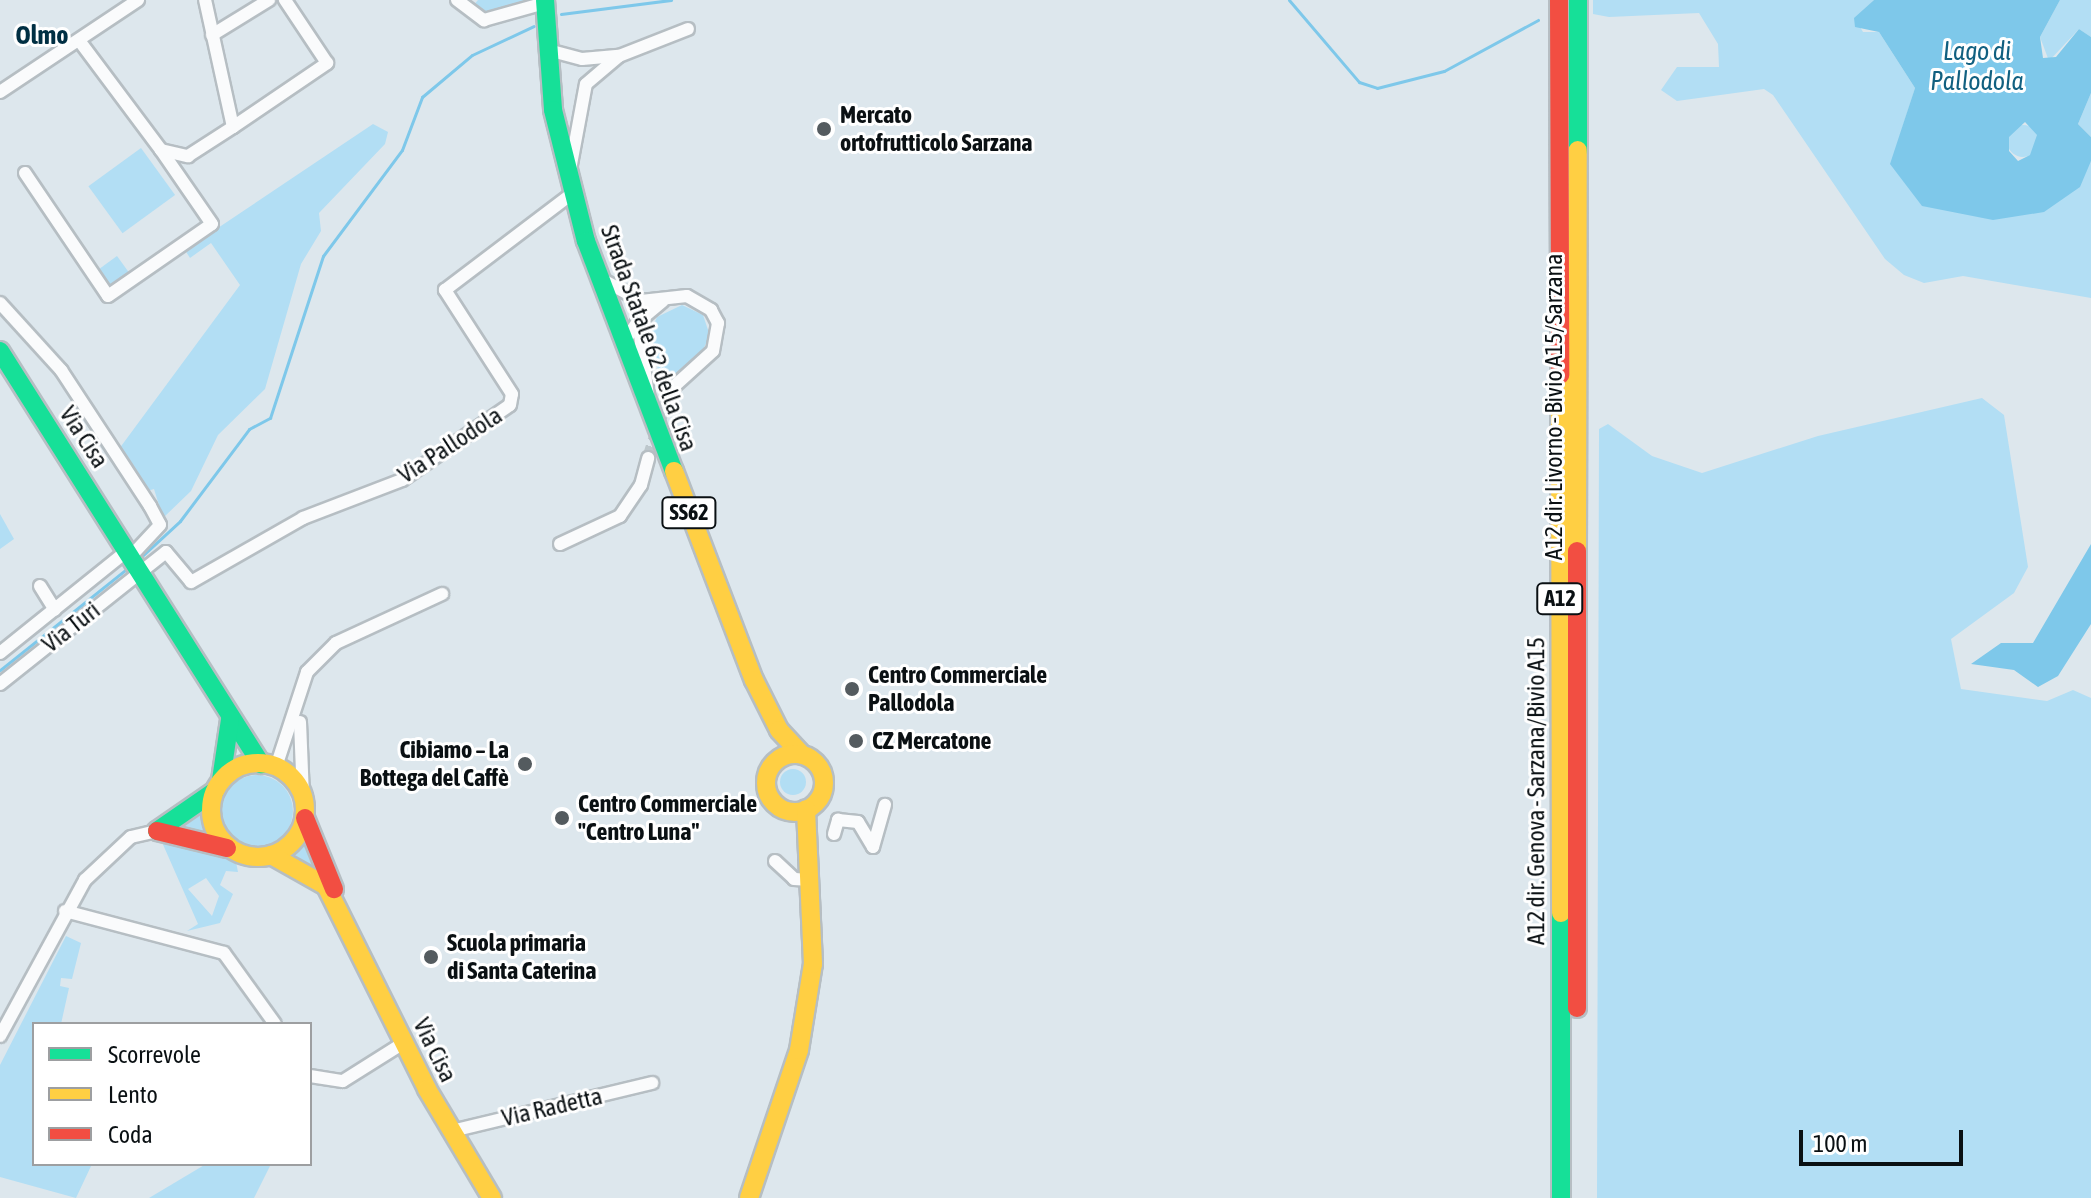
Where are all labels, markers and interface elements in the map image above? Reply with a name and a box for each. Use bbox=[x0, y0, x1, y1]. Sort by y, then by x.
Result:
district label: Olmo bbox=[15, 20, 69, 52]
water label: Lago di Pallodola bbox=[1930, 36, 2024, 98]
place label: Mercato ortofrutticolo Sarzana bbox=[840, 101, 1032, 157]
marker: Mercato ortofrutticolo Sarzana bbox=[815, 120, 833, 138]
street label: Strada Statale 62 della Cisa bbox=[595, 221, 703, 455]
street label: A12 dir. Livorno - Bivio A15/Sarzana bbox=[1540, 254, 1568, 560]
street label: Via Cisa bbox=[53, 401, 115, 473]
street label: Via Pallodola bbox=[393, 401, 507, 489]
road number: SS62 bbox=[661, 495, 717, 531]
road number: A12 bbox=[1536, 581, 1584, 617]
street label: Via Turi bbox=[36, 596, 106, 658]
street label: A12 dir. Genova - Sarzana/Bivio A15 bbox=[1522, 637, 1550, 945]
place label: Centro Commerciale Pallodola bbox=[868, 661, 1047, 717]
marker: Centro Commerciale Pallodola bbox=[843, 680, 861, 698]
place label: CZ Mercatone bbox=[872, 727, 991, 755]
marker: CZ Mercatone bbox=[847, 732, 865, 750]
place label: Cibiamo – La Bottega del Caffè bbox=[360, 736, 509, 792]
marker: Cibiamo – La Bottega del Caffè bbox=[516, 755, 534, 773]
place label: Centro Commerciale "Centro Luna" bbox=[578, 790, 757, 846]
marker: Centro Commerciale "Centro Luna" bbox=[553, 809, 571, 827]
place label: Scuola primaria di Santa Caterina bbox=[447, 929, 596, 985]
marker: Scuola primaria di Santa Caterina bbox=[422, 948, 440, 966]
street label: Via Cisa bbox=[407, 1013, 463, 1087]
legend bbox=[32, 1022, 312, 1166]
text: Scorrevole bbox=[108, 1041, 201, 1068]
text: Lento bbox=[108, 1081, 158, 1108]
street label: Via Radetta bbox=[499, 1081, 605, 1133]
scale bar bbox=[1803, 1114, 1967, 1164]
text: Coda bbox=[108, 1121, 153, 1148]
text: 100 m bbox=[1813, 1130, 1867, 1157]

